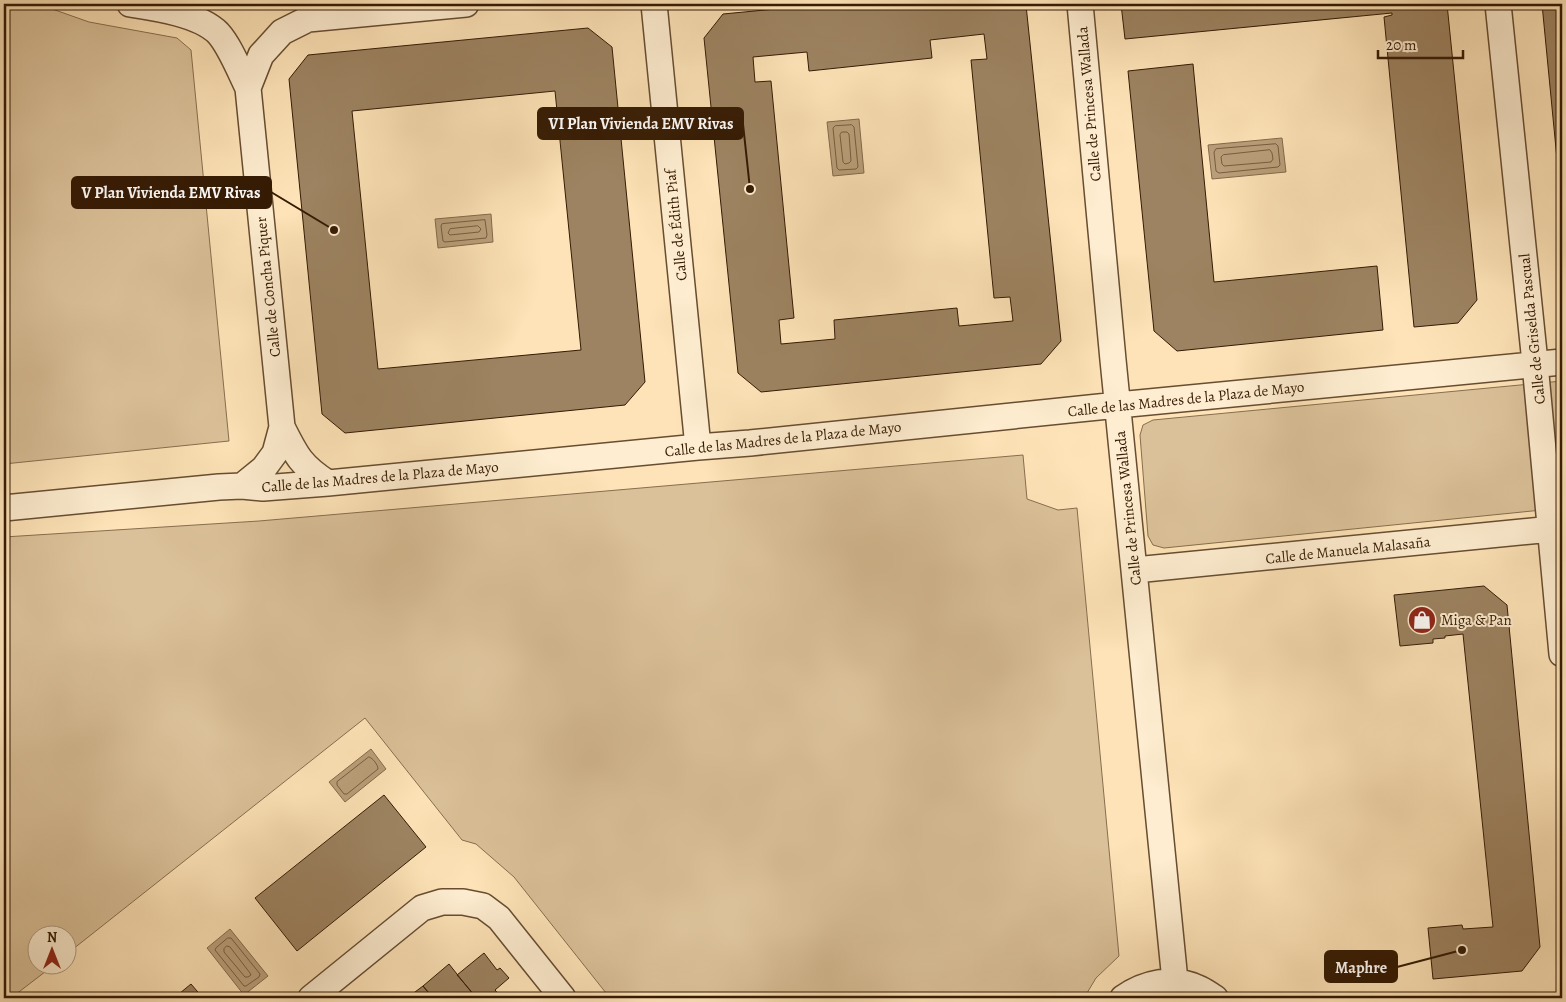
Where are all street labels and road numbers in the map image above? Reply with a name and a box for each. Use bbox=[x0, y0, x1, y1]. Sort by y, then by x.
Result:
street label: Calle de Princesa Wallada bbox=[1072, 26, 1106, 182]
street label: Calle de Édith Piaf bbox=[660, 166, 692, 282]
street label: Calle de Concha Piquer bbox=[251, 216, 285, 358]
street label: Calle de Griselda Pascual bbox=[1514, 252, 1550, 405]
street label: Calle de las Madres de la Plaza de Mayo bbox=[1067, 377, 1305, 421]
street label: Calle de las Madres de la Plaza de Mayo bbox=[664, 417, 902, 461]
street label: Calle de Princesa Wallada bbox=[1110, 430, 1146, 586]
street label: Calle de las Madres de la Plaza de Mayo bbox=[261, 457, 499, 497]
street label: Calle de Manuela Malasaña bbox=[1264, 531, 1432, 569]

